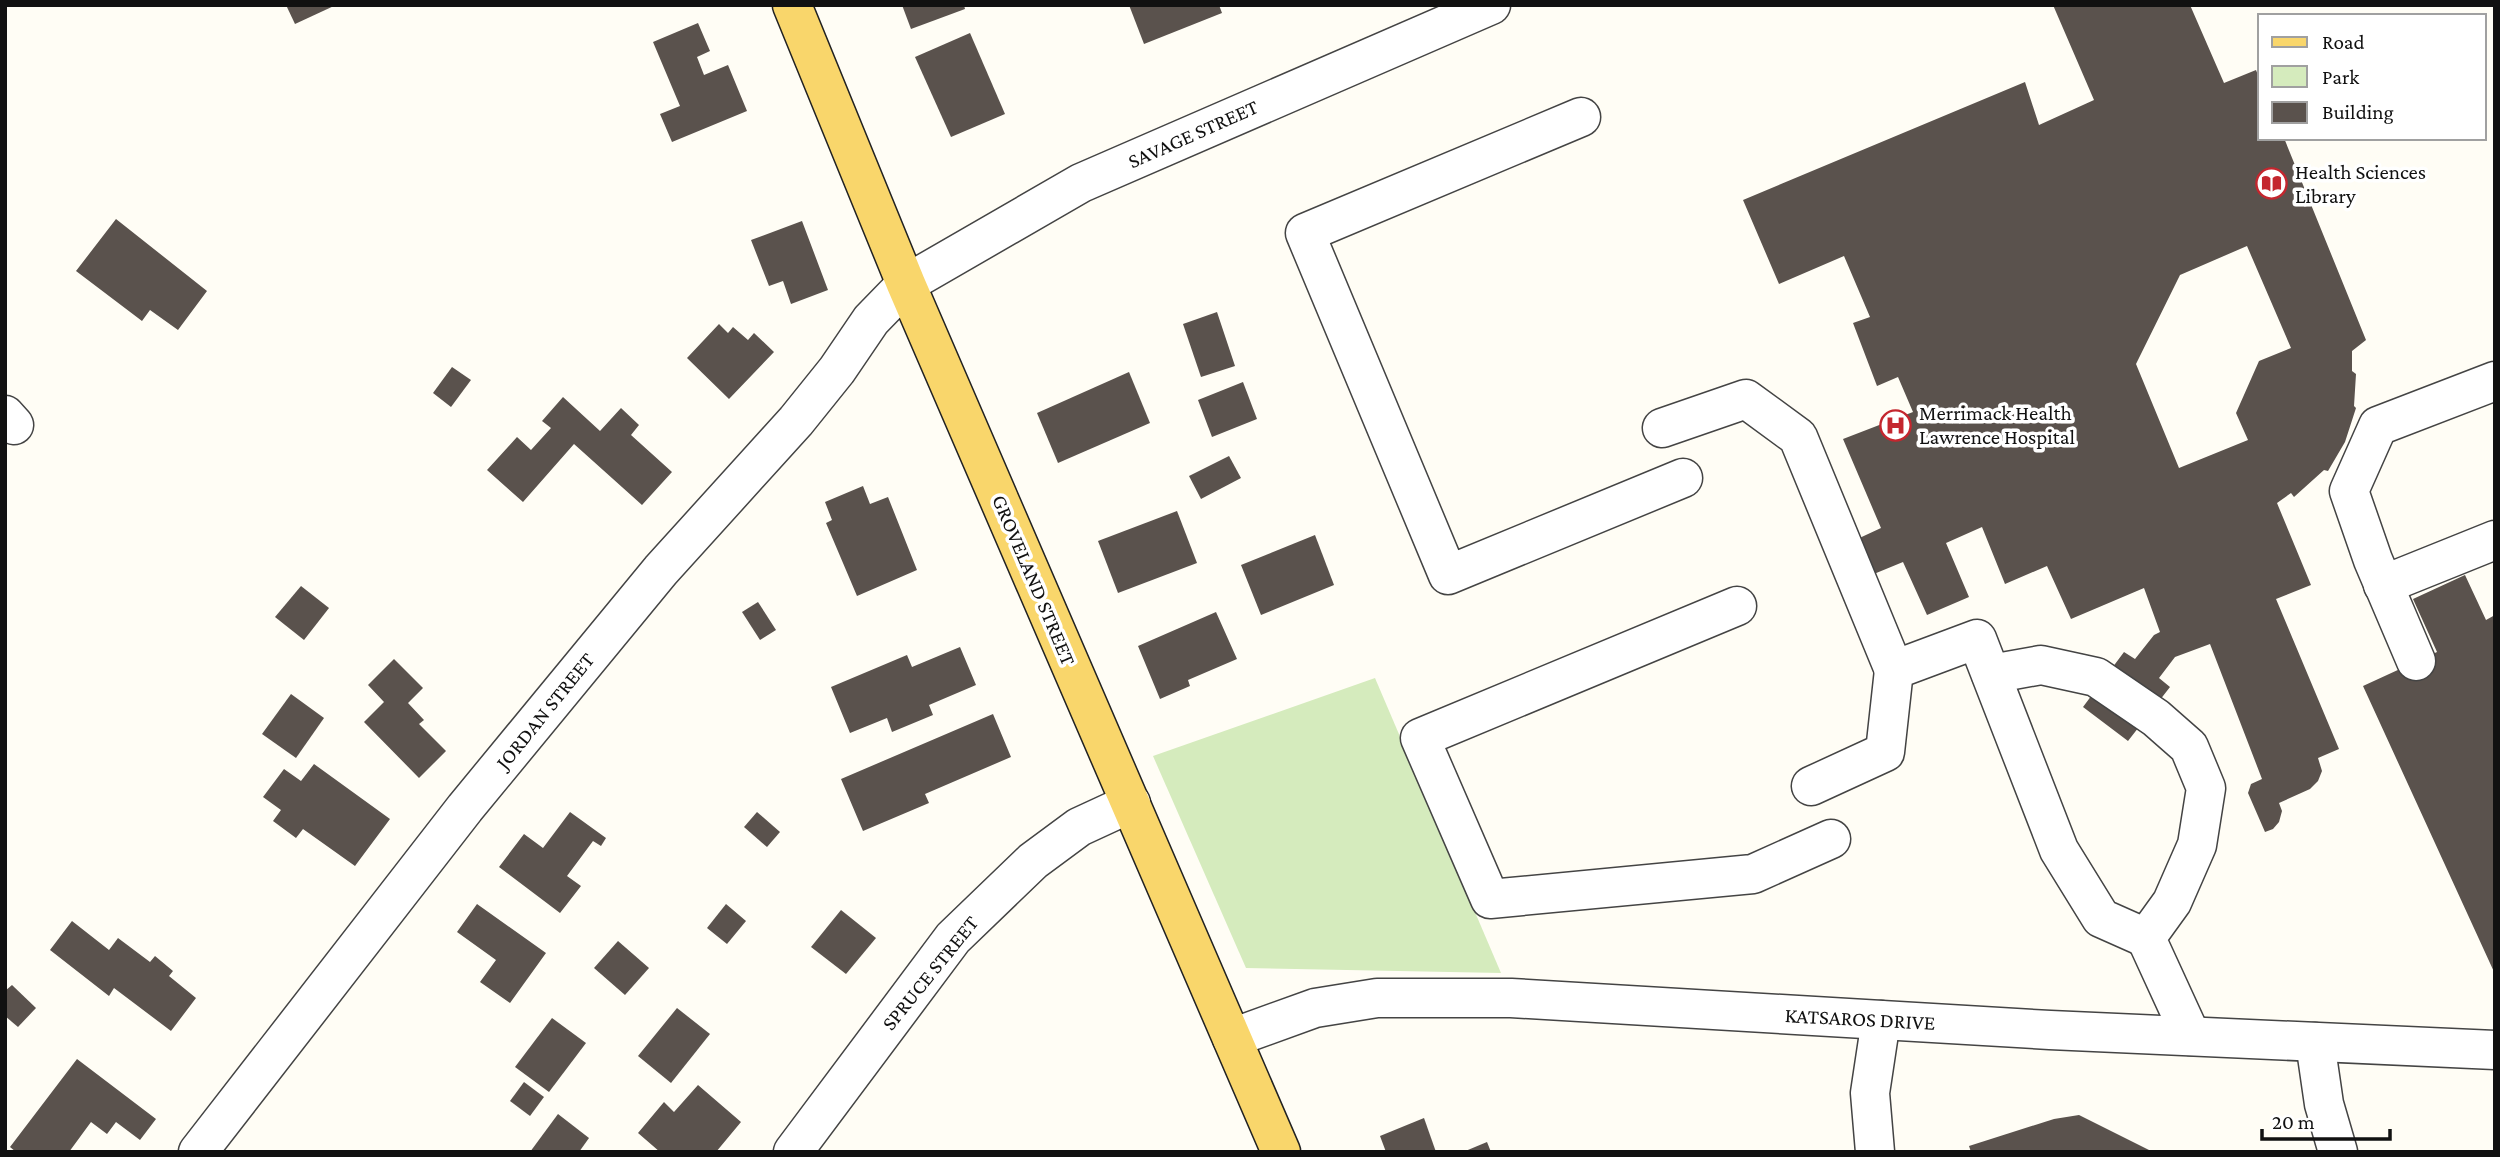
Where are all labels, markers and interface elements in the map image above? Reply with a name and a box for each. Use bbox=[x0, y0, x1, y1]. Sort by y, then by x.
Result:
legend bbox=[2258, 14, 2486, 140]
text: Road bbox=[2322, 30, 2365, 54]
text: Park bbox=[2322, 65, 2359, 89]
street label: SAVAGE STREET bbox=[1124, 94, 1262, 173]
text: Building bbox=[2322, 100, 2394, 124]
place label: Health Sciences Library bbox=[2295, 160, 2426, 208]
library icon: Health Sciences Library bbox=[2255, 167, 2289, 201]
place label: Merrimack Health Lawrence Hospital bbox=[1919, 401, 2075, 449]
hospital icon: Merrimack Health Lawrence Hospital bbox=[1879, 408, 1913, 442]
street label: GROVELAND STREET bbox=[987, 491, 1081, 669]
street label: JORDAN STREET bbox=[490, 648, 600, 776]
street label: SPRUCE STREET bbox=[877, 911, 984, 1035]
street label: KATSAROS DRIVE bbox=[1784, 1003, 1936, 1035]
scale bar bbox=[2262, 1098, 2390, 1142]
text: 20 m bbox=[2272, 1110, 2315, 1134]

